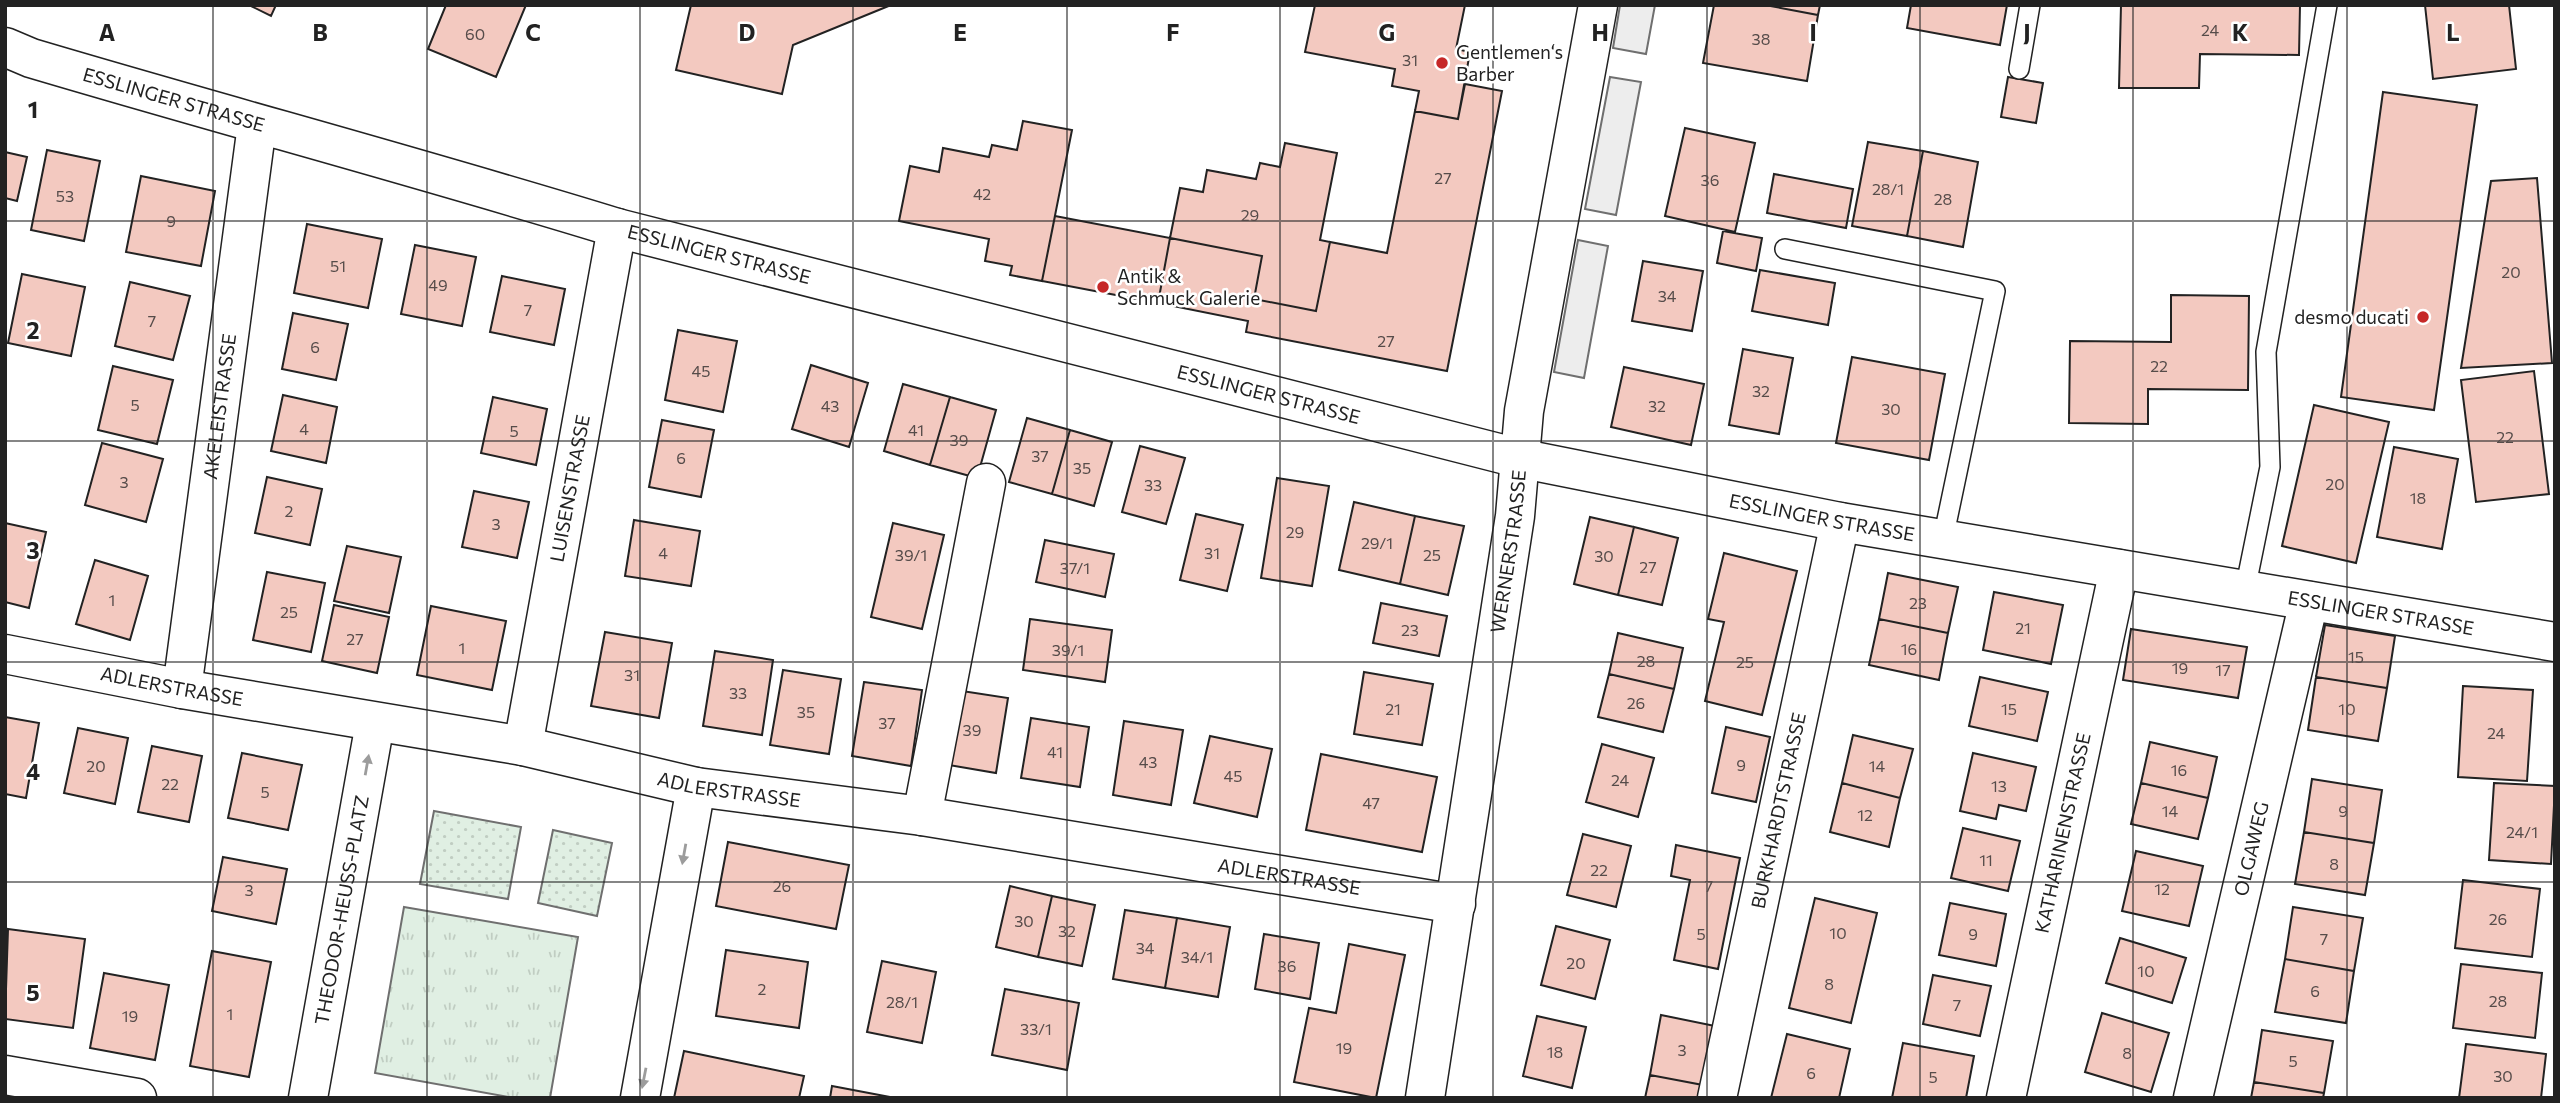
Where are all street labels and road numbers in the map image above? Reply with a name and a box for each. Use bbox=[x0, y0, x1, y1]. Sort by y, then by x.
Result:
street label: ESSLINGER STRASSE bbox=[80, 62, 268, 136]
street label: ESSLINGER STRASSE bbox=[625, 219, 813, 288]
street label: AKELEISTRASSE bbox=[198, 332, 240, 481]
street label: ESSLINGER STRASSE bbox=[1175, 359, 1363, 428]
street label: LUISENSTRASSE bbox=[545, 413, 594, 564]
street label: WERNERSTRASSE bbox=[1485, 469, 1530, 634]
street label: ESSLINGER STRASSE bbox=[1727, 488, 1916, 545]
street label: ESSLINGER STRASSE bbox=[2286, 585, 2476, 639]
street label: ADLERSTRASSE bbox=[99, 661, 245, 710]
street label: BURKHARDTSTRASSE bbox=[1746, 710, 1810, 911]
street label: KATHARINENSTRASSE bbox=[2030, 731, 2095, 935]
street label: ADLERSTRASSE bbox=[655, 766, 802, 811]
street label: THEODOR-HEUSS-PLATZ bbox=[309, 793, 373, 1026]
street label: OLGAWEG bbox=[2229, 799, 2273, 898]
street label: ADLERSTRASSE bbox=[1216, 853, 1363, 899]

